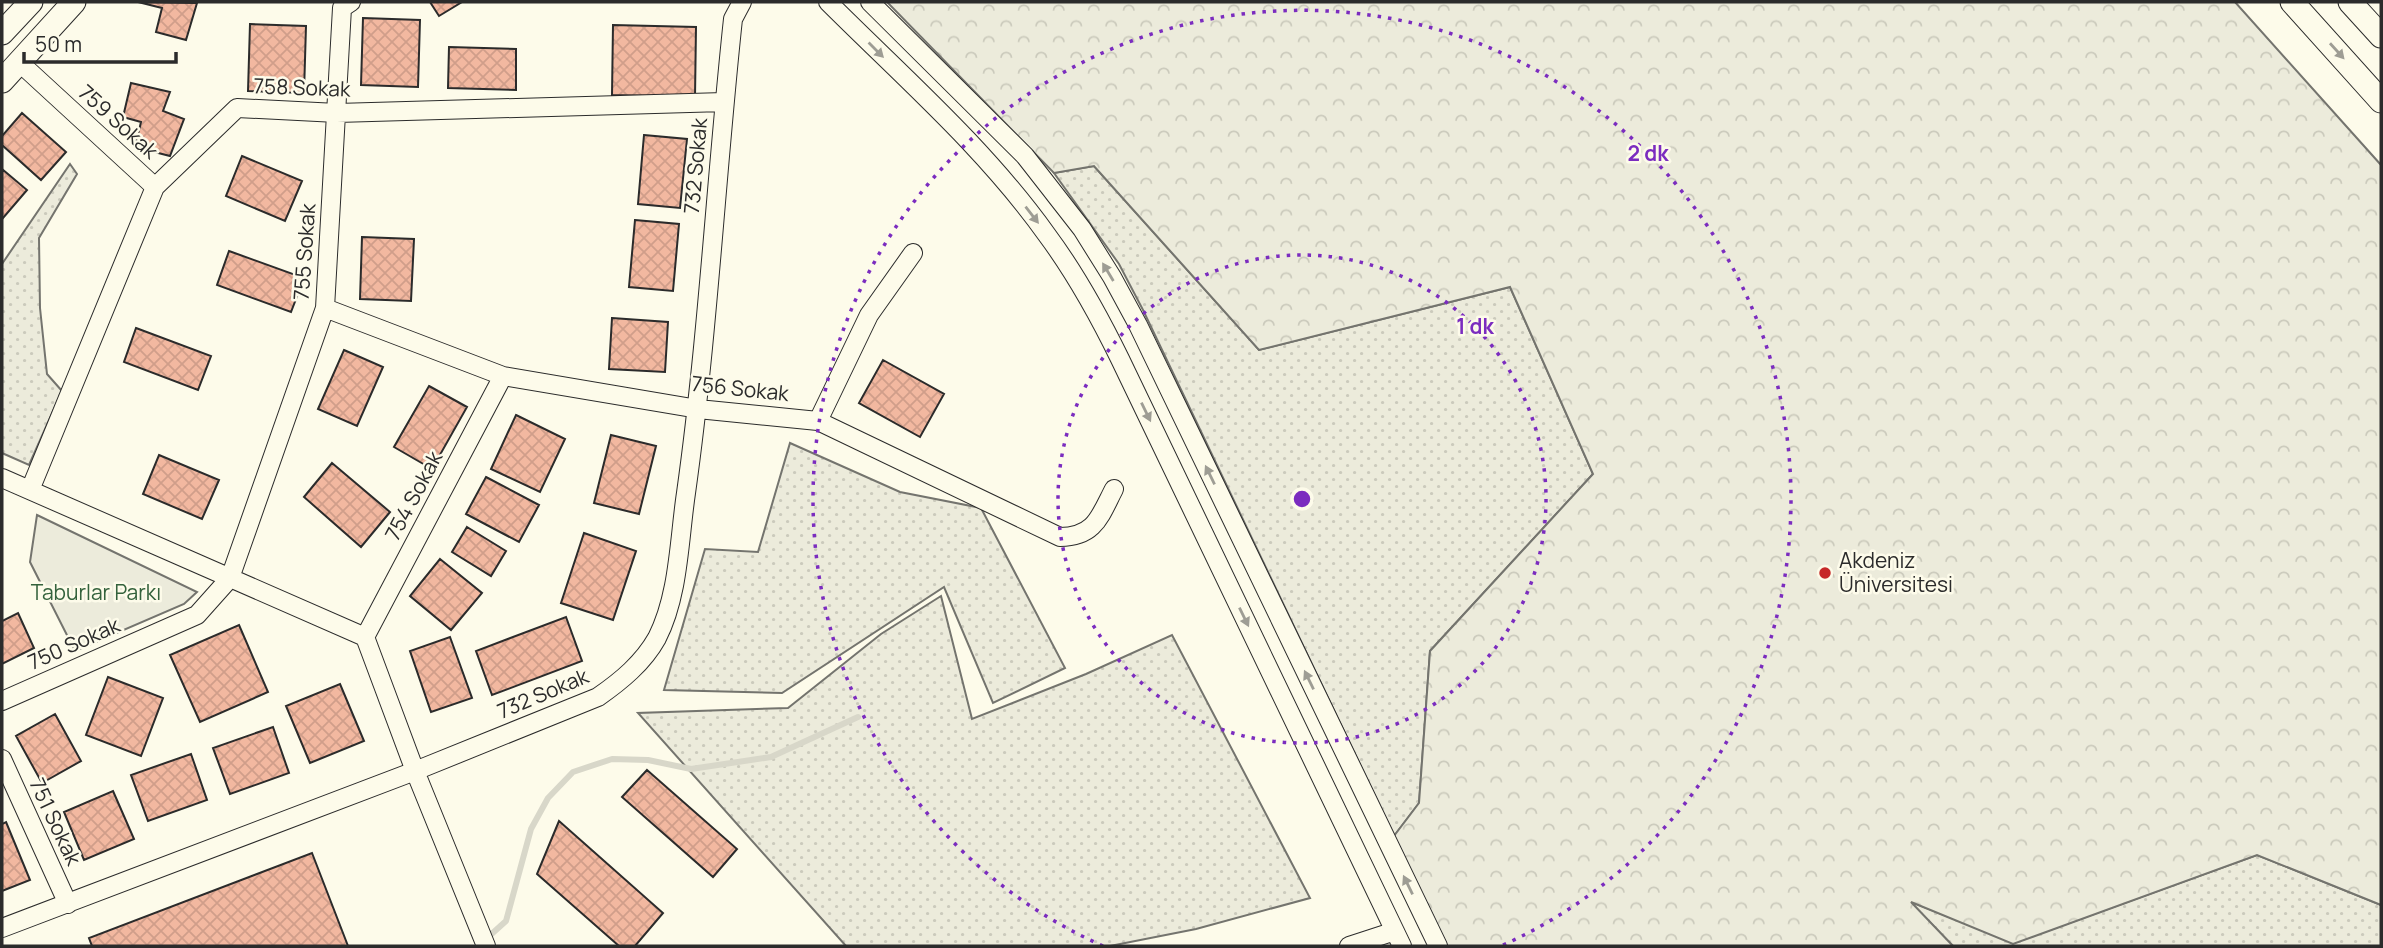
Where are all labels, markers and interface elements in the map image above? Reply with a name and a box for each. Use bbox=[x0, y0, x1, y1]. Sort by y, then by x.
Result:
scale bar bbox=[24, 21, 177, 65]
text: 50 m bbox=[35, 30, 82, 58]
one-way arrow bbox=[868, 42, 884, 58]
one-way arrow bbox=[2329, 42, 2345, 60]
street label: 758 Sokak bbox=[253, 71, 352, 103]
street label: 759 Sokak bbox=[73, 78, 165, 165]
street label: 732 Sokak bbox=[677, 116, 713, 215]
text: 2 dk bbox=[1628, 139, 1669, 167]
street label: 755 Sokak bbox=[287, 202, 321, 301]
one-way arrow bbox=[1025, 206, 1039, 224]
one-way arrow bbox=[1102, 262, 1115, 282]
text: 1 dk bbox=[1456, 312, 1495, 340]
street label: 756 Sokak bbox=[690, 369, 791, 407]
one-way arrow bbox=[1140, 401, 1151, 422]
street label: 754 Sokak bbox=[378, 446, 449, 545]
one-way arrow bbox=[1205, 465, 1216, 485]
centre of rings bbox=[1290, 487, 1314, 511]
place label: Akdeniz Üniversitesi bbox=[1839, 546, 1953, 598]
marker: Akdeniz Üniversitesi bbox=[1817, 565, 1833, 581]
park label: Taburlar Parkı bbox=[31, 578, 161, 606]
one-way arrow bbox=[1238, 607, 1250, 627]
street label: 750 Sokak bbox=[23, 610, 124, 676]
street label: 732 Sokak bbox=[493, 661, 593, 725]
one-way arrow bbox=[1304, 670, 1315, 690]
street label: 751 Sokak bbox=[24, 774, 88, 870]
one-way arrow bbox=[1403, 875, 1414, 895]

